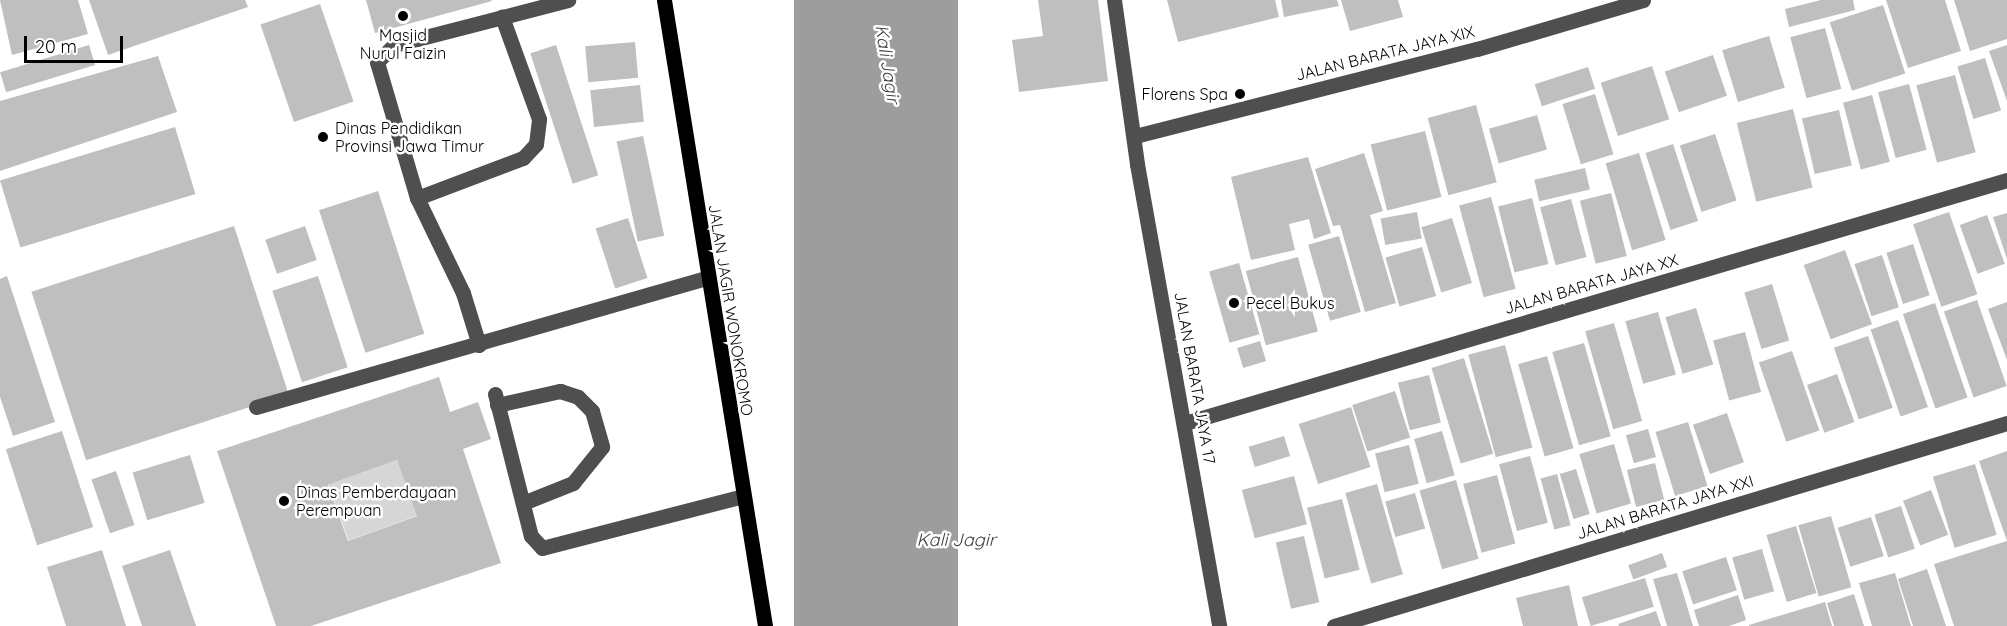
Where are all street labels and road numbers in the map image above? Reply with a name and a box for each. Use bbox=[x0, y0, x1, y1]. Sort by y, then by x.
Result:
street label: JALAN BARATA JAYA XIX bbox=[1294, 21, 1476, 85]
street label: JALAN JAGIR WONOKROMO bbox=[705, 203, 757, 417]
street label: JALAN BARATA JAYA XX bbox=[1502, 250, 1680, 318]
street label: JALAN BARATA JAYA 17 bbox=[1170, 290, 1220, 466]
street label: JALAN BARATA JAYA XXI bbox=[1574, 471, 1756, 543]

